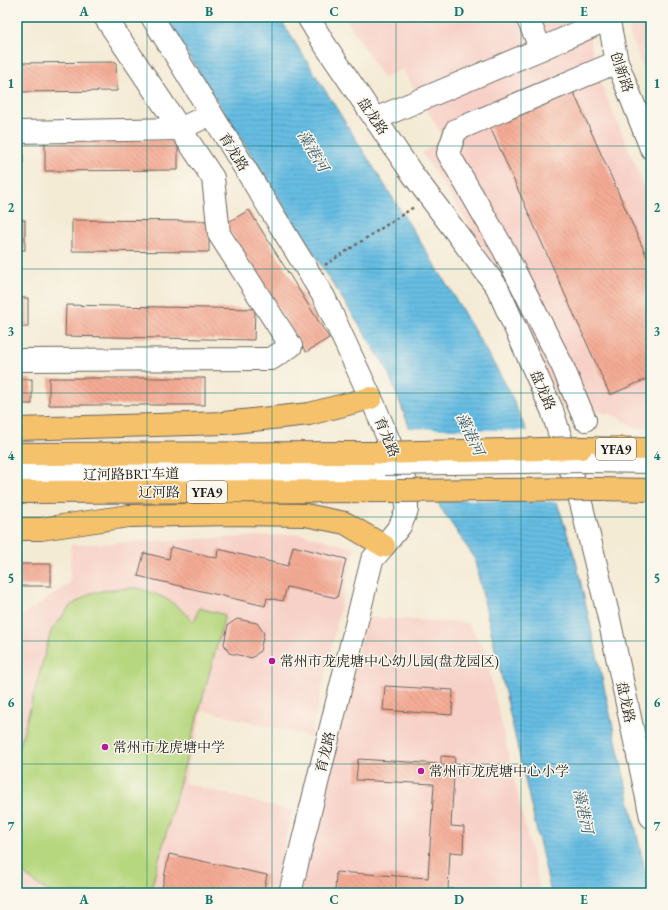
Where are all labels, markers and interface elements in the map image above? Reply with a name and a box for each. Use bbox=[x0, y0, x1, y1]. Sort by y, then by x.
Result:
text: A bbox=[78, 3, 89, 20]
text: B bbox=[205, 3, 213, 20]
text: C bbox=[329, 3, 339, 20]
text: D bbox=[454, 3, 464, 20]
text: E bbox=[580, 3, 588, 20]
street label: 创新路 bbox=[607, 49, 637, 95]
text: 1 bbox=[8, 75, 15, 92]
text: 1 bbox=[654, 75, 661, 92]
street label: 盘龙路 bbox=[354, 94, 392, 138]
water label: 藻港河 bbox=[294, 127, 335, 177]
street label: 育龙路 bbox=[215, 129, 253, 175]
text: 2 bbox=[8, 199, 15, 216]
text: 2 bbox=[654, 199, 661, 216]
text: 3 bbox=[8, 323, 15, 340]
text: 3 bbox=[654, 323, 661, 340]
street label: 盘龙路 bbox=[526, 367, 560, 413]
water label: 藻港河 bbox=[452, 409, 490, 461]
street label: 育龙路 bbox=[371, 414, 403, 460]
road number: YFA9 bbox=[596, 438, 636, 460]
text: 4 bbox=[8, 447, 15, 464]
text: 4 bbox=[654, 447, 661, 464]
street label: 辽河路BRT车道 bbox=[83, 464, 179, 484]
road number: YFA9 bbox=[187, 481, 227, 503]
street label: 辽河路 bbox=[138, 483, 180, 501]
text: 5 bbox=[8, 570, 14, 587]
text: 5 bbox=[654, 570, 660, 587]
place label: 常州市龙虎塘中心幼儿园(盘龙园区) bbox=[280, 652, 499, 670]
marker: 常州市龙虎塘中心幼儿园(盘龙园区) bbox=[267, 656, 277, 666]
street label: 盘龙路 bbox=[613, 680, 639, 724]
text: 6 bbox=[8, 694, 15, 711]
text: 6 bbox=[654, 694, 661, 711]
street label: 育龙路 bbox=[311, 729, 339, 775]
place label: 常州市龙虎塘中学 bbox=[113, 738, 225, 756]
marker: 常州市龙虎塘中学 bbox=[100, 742, 110, 752]
place label: 常州市龙虎塘中心小学 bbox=[429, 762, 569, 780]
marker: 常州市龙虎塘中心小学 bbox=[416, 766, 426, 776]
water label: 藻港河 bbox=[570, 787, 598, 838]
text: 7 bbox=[8, 818, 15, 835]
text: 7 bbox=[654, 818, 661, 835]
text: A bbox=[78, 891, 89, 908]
text: B bbox=[205, 891, 213, 908]
text: C bbox=[329, 891, 339, 908]
text: D bbox=[454, 891, 464, 908]
text: E bbox=[580, 891, 588, 908]

